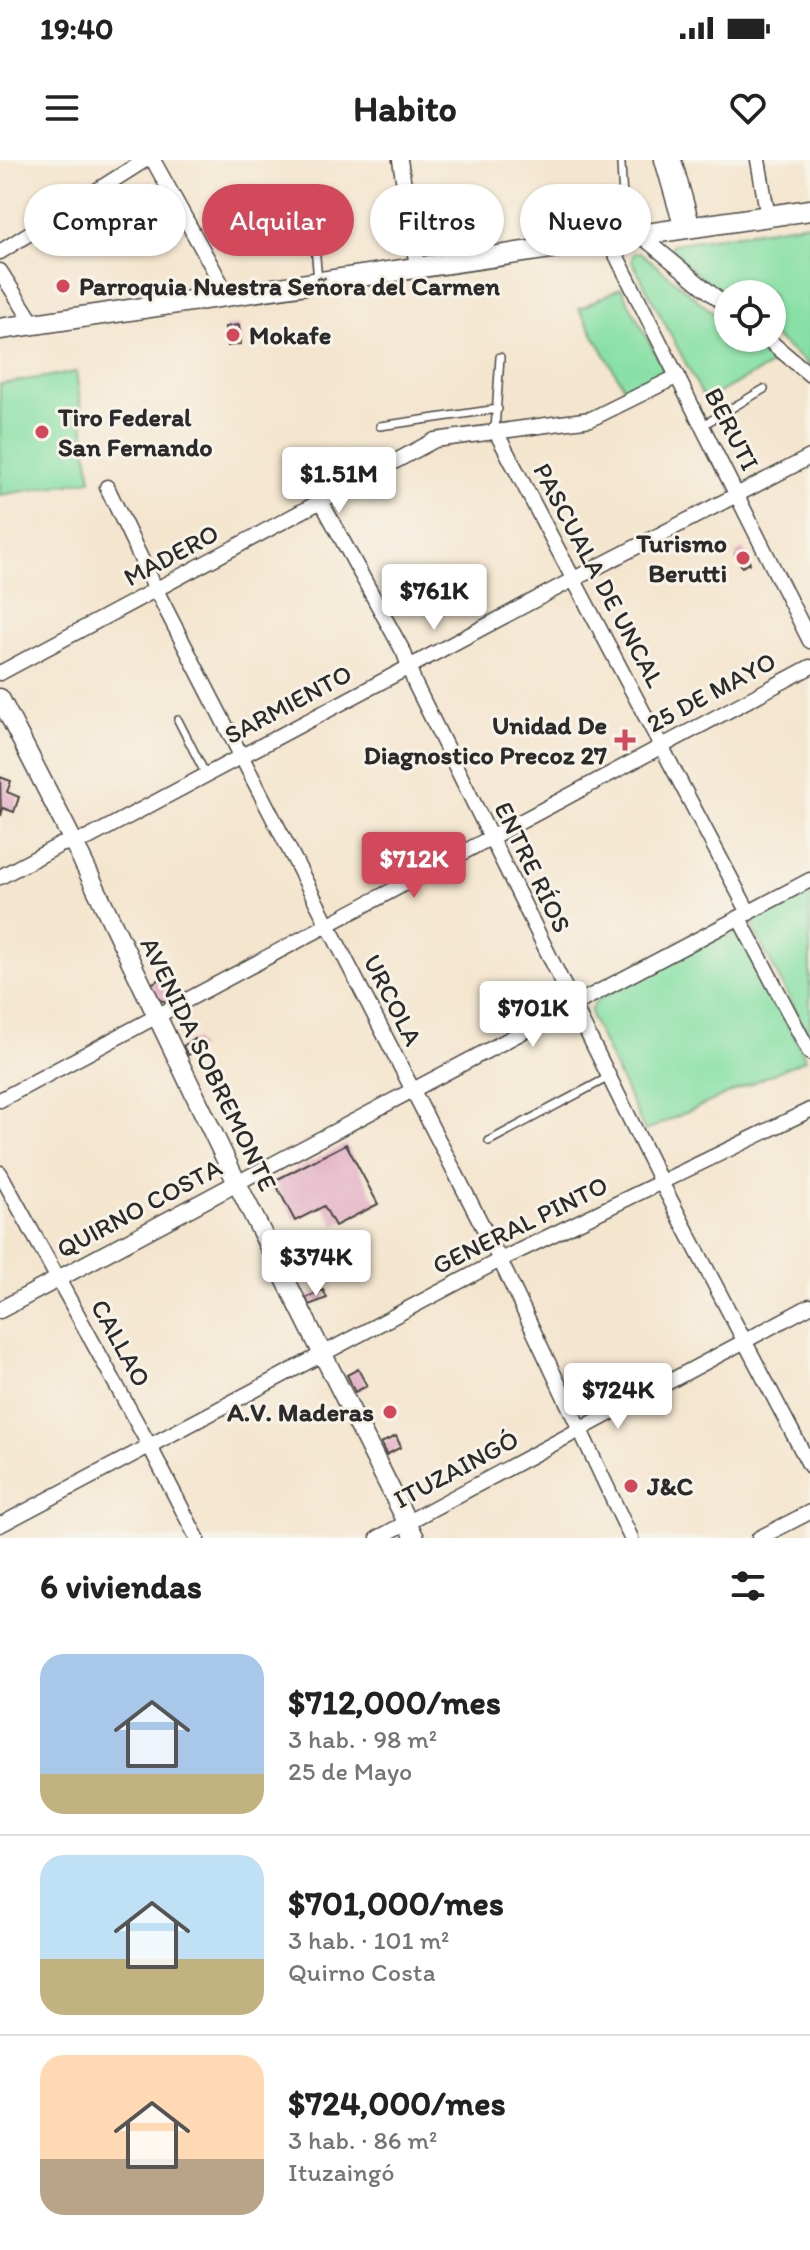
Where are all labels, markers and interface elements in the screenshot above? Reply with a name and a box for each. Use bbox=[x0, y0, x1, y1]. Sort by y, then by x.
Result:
text: 19:40 bbox=[40, 10, 113, 47]
icon: menu bbox=[40, 86, 84, 130]
icon: heart bbox=[726, 86, 770, 130]
text: Habito bbox=[353, 87, 457, 130]
chip: Comprar bbox=[24, 184, 186, 256]
chip: Alquilar bbox=[202, 184, 354, 256]
chip: Filtros bbox=[370, 184, 504, 256]
chip: Nuevo bbox=[520, 184, 651, 256]
place label: Parroquia Nuestra Señora del Carmen bbox=[79, 270, 500, 302]
marker: Parroquia Nuestra Señora del Carmen bbox=[54, 277, 72, 295]
map controls bbox=[714, 280, 786, 352]
button: locate bbox=[714, 280, 786, 352]
place label: Mokafe bbox=[249, 319, 331, 351]
marker: Mokafe bbox=[224, 326, 242, 344]
street label: BERUTI bbox=[698, 382, 766, 476]
place label: Tiro Federal San Fernando bbox=[57, 401, 212, 463]
marker: Tiro Federal San Fernando bbox=[33, 423, 51, 441]
pin: $1.51M bbox=[274, 447, 404, 515]
text: $1.51M bbox=[300, 457, 378, 489]
street label: PASCUALA DE UNCAL bbox=[526, 457, 672, 693]
street label: MADERO bbox=[118, 517, 224, 593]
place label: Turismo Berutti bbox=[635, 527, 727, 589]
marker: Turismo Berutti bbox=[734, 549, 752, 567]
pin: $761K bbox=[378, 564, 490, 632]
text: $761K bbox=[400, 574, 468, 606]
street label: 25 DE MAYO bbox=[641, 645, 781, 739]
street label: SARMIENTO bbox=[219, 657, 357, 751]
place label: Unidad De Diagnostico Precoz 27 bbox=[363, 709, 607, 771]
marker: Unidad De Diagnostico Precoz 27 bbox=[614, 729, 636, 751]
street label: ENTRE RÍOS bbox=[488, 796, 578, 938]
pin: $712K bbox=[358, 832, 470, 900]
text: $712K bbox=[380, 842, 448, 874]
street label: AVENIDA SOBREMONTE bbox=[134, 932, 284, 1196]
street label: URCOLA bbox=[356, 949, 430, 1051]
pin: $701K bbox=[477, 981, 589, 1049]
text: $701K bbox=[498, 991, 568, 1023]
street label: QUIRNO COSTA bbox=[51, 1151, 227, 1265]
street label: GENERAL PINTO bbox=[427, 1169, 613, 1281]
pin: $374K bbox=[260, 1230, 372, 1298]
text: $374K bbox=[280, 1240, 352, 1272]
street label: CALLAO bbox=[84, 1294, 158, 1392]
pin: $724K bbox=[562, 1363, 674, 1431]
text: $724K bbox=[582, 1373, 654, 1405]
place label: A.V. Maderas bbox=[226, 1396, 374, 1428]
marker: A.V. Maderas bbox=[381, 1403, 399, 1421]
street label: ITUZAINGÓ bbox=[388, 1423, 524, 1515]
place label: J&C bbox=[646, 1470, 694, 1502]
marker: J&C bbox=[622, 1477, 640, 1495]
icon: filters bbox=[726, 1564, 770, 1608]
text: 6 viviendas bbox=[40, 1566, 202, 1607]
text: $712,000/mes bbox=[288, 1682, 501, 1723]
icon: home bbox=[104, 1686, 200, 1782]
text: 3 hab. · 98 m² bbox=[288, 1723, 437, 1755]
text: 25 de Mayo bbox=[288, 1755, 412, 1787]
text: $701,000/mes bbox=[288, 1883, 504, 1924]
icon: home bbox=[104, 1887, 200, 1983]
text: 3 hab. · 101 m² bbox=[288, 1924, 449, 1956]
text: Quirno Costa bbox=[288, 1956, 435, 1988]
text: $724,000/mes bbox=[288, 2083, 506, 2124]
icon: home bbox=[104, 2087, 200, 2183]
text: 3 hab. · 86 m² bbox=[288, 2124, 437, 2156]
text: Ituzaingó bbox=[288, 2156, 394, 2188]

